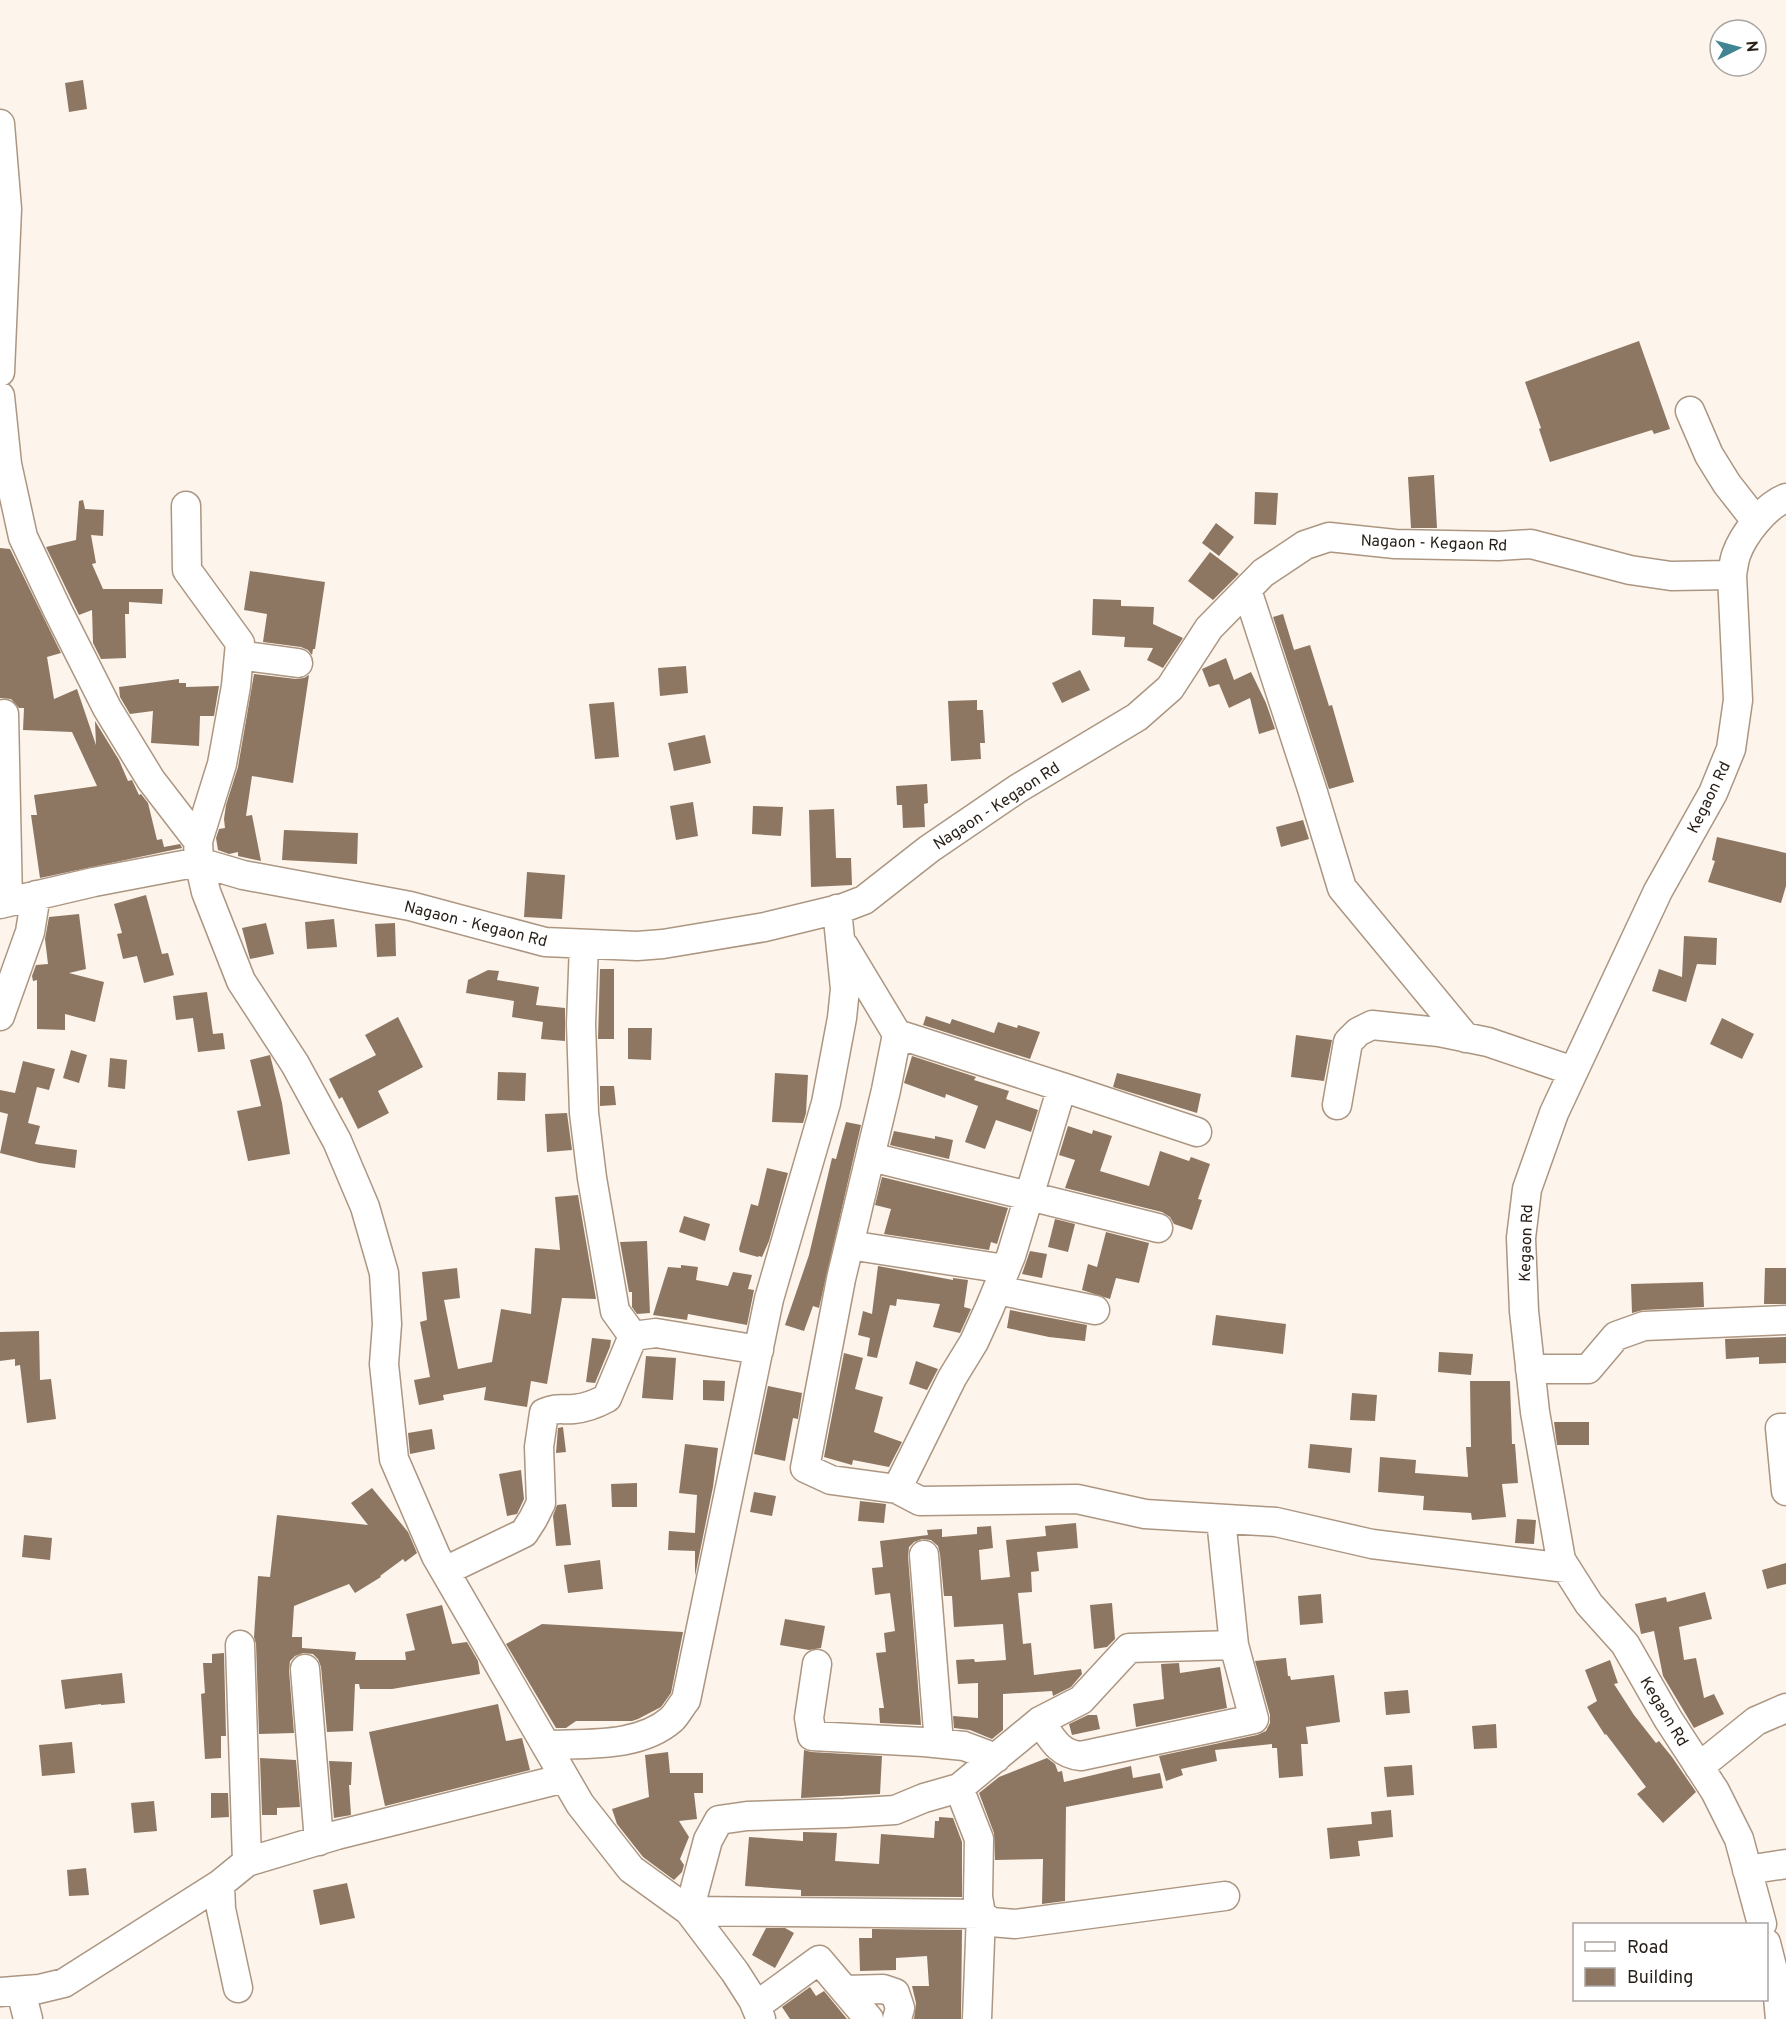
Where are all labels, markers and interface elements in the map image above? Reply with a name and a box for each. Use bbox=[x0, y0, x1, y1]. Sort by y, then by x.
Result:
north arrow bbox=[1708, 18, 1768, 78]
text: N bbox=[1740, 40, 1761, 53]
street label: Nagaon - Kegaon Rd bbox=[1360, 531, 1508, 557]
street label: Nagaon - Kegaon Rd bbox=[930, 758, 1064, 855]
street label: Kegaon Rd bbox=[1684, 759, 1736, 837]
street label: Nagaon - Kegaon Rd bbox=[402, 897, 549, 952]
street label: Kegaon Rd bbox=[1516, 1204, 1538, 1282]
street label: Kegaon Rd bbox=[1635, 1674, 1692, 1750]
legend bbox=[1573, 1923, 1768, 2001]
text: Road bbox=[1627, 1937, 1669, 1960]
text: Building bbox=[1627, 1967, 1693, 1990]

